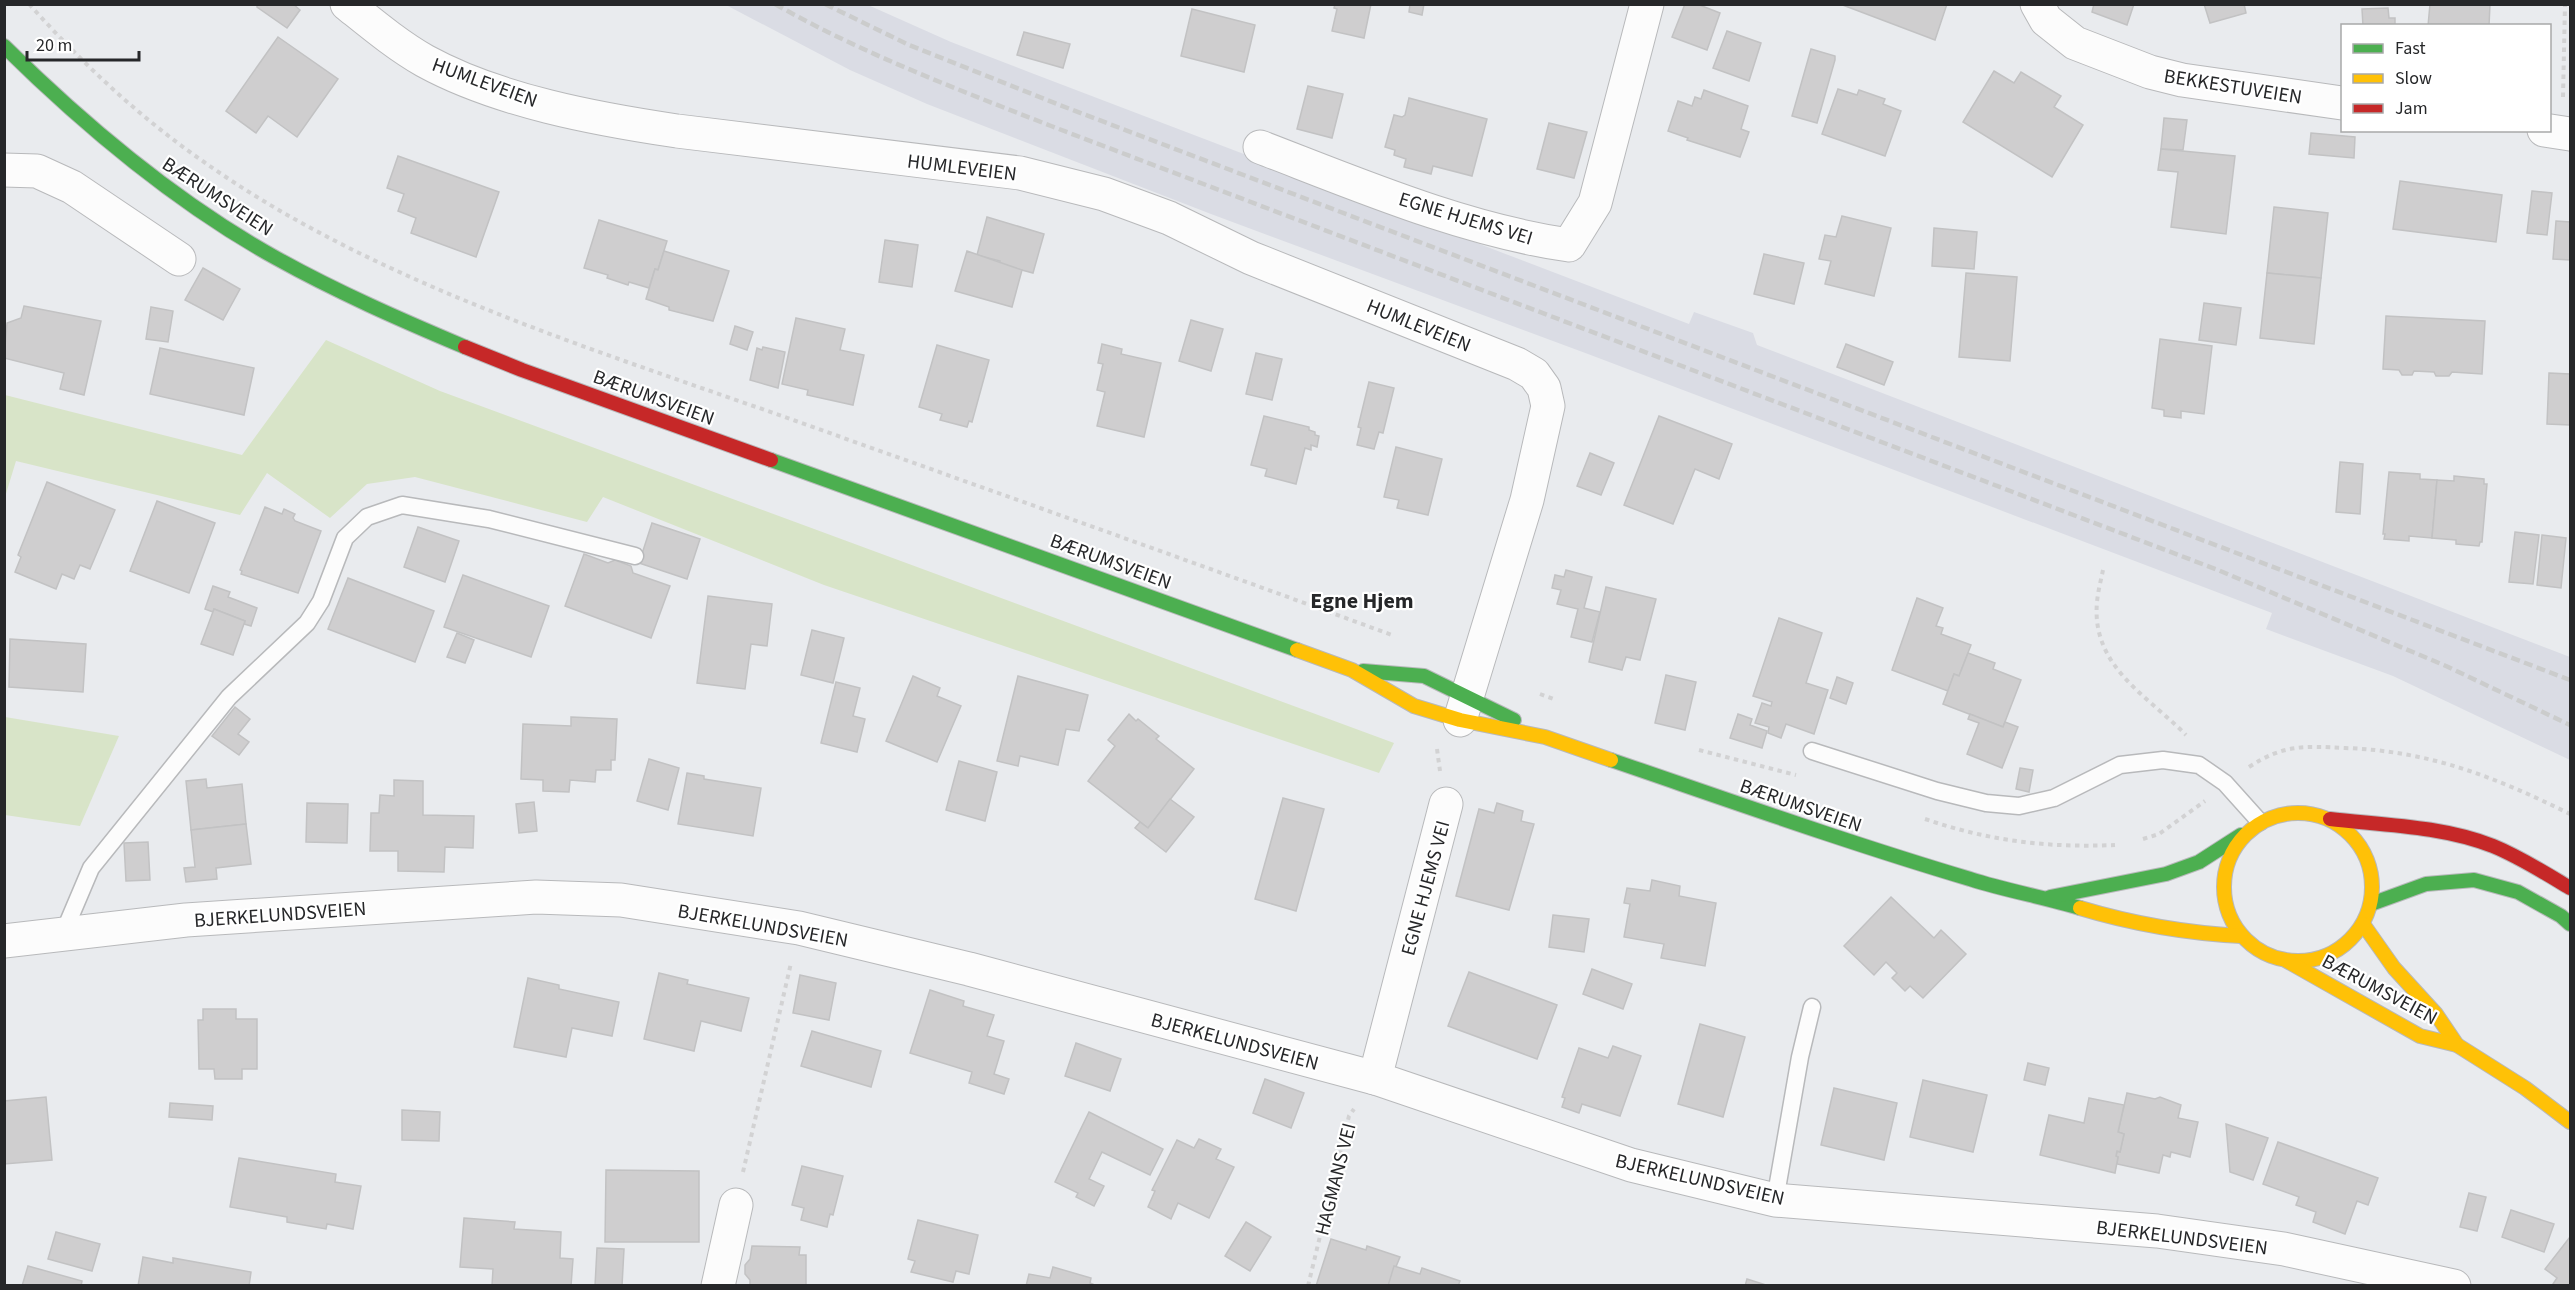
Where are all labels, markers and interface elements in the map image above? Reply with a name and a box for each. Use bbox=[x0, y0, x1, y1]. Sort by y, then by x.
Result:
scale bar bbox=[27, 24, 140, 62]
legend bbox=[2341, 24, 2551, 132]
text: 20 m bbox=[36, 33, 72, 58]
text: Fast bbox=[2395, 36, 2426, 61]
street label: HUMLEVEIEN bbox=[428, 51, 541, 115]
street label: BEKKESTUVEIEN bbox=[2162, 62, 2304, 112]
text: Slow bbox=[2395, 66, 2432, 91]
text: Jam bbox=[2395, 96, 2428, 121]
street label: HUMLEVEIEN bbox=[905, 147, 1018, 189]
street label: BÆRUMSVEIEN bbox=[156, 150, 278, 243]
street label: EGNE HJEMS VEI bbox=[1395, 185, 1536, 253]
street label: HUMLEVEIEN bbox=[1362, 292, 1475, 360]
street label: BÆRUMSVEIEN bbox=[589, 363, 718, 433]
street label: BÆRUMSVEIEN bbox=[1046, 527, 1175, 597]
district label: Egne Hjem bbox=[1310, 585, 1414, 617]
street label: BÆRUMSVEIEN bbox=[1736, 772, 1865, 840]
street label: EGNE HJEMS VEI bbox=[1394, 818, 1457, 959]
street label: BJERKELUNDSVEIEN bbox=[193, 895, 367, 935]
street label: BJERKELUNDSVEIEN bbox=[675, 897, 850, 955]
street label: BÆRUMSVEIEN bbox=[2317, 948, 2442, 1032]
street label: BJERKELUNDSVEIEN bbox=[1148, 1006, 1322, 1078]
street label: HAGMANS VEI bbox=[1308, 1120, 1363, 1239]
street label: BJERKELUNDSVEIEN bbox=[1613, 1147, 1787, 1213]
street label: BJERKELUNDSVEIEN bbox=[2095, 1214, 2269, 1262]

